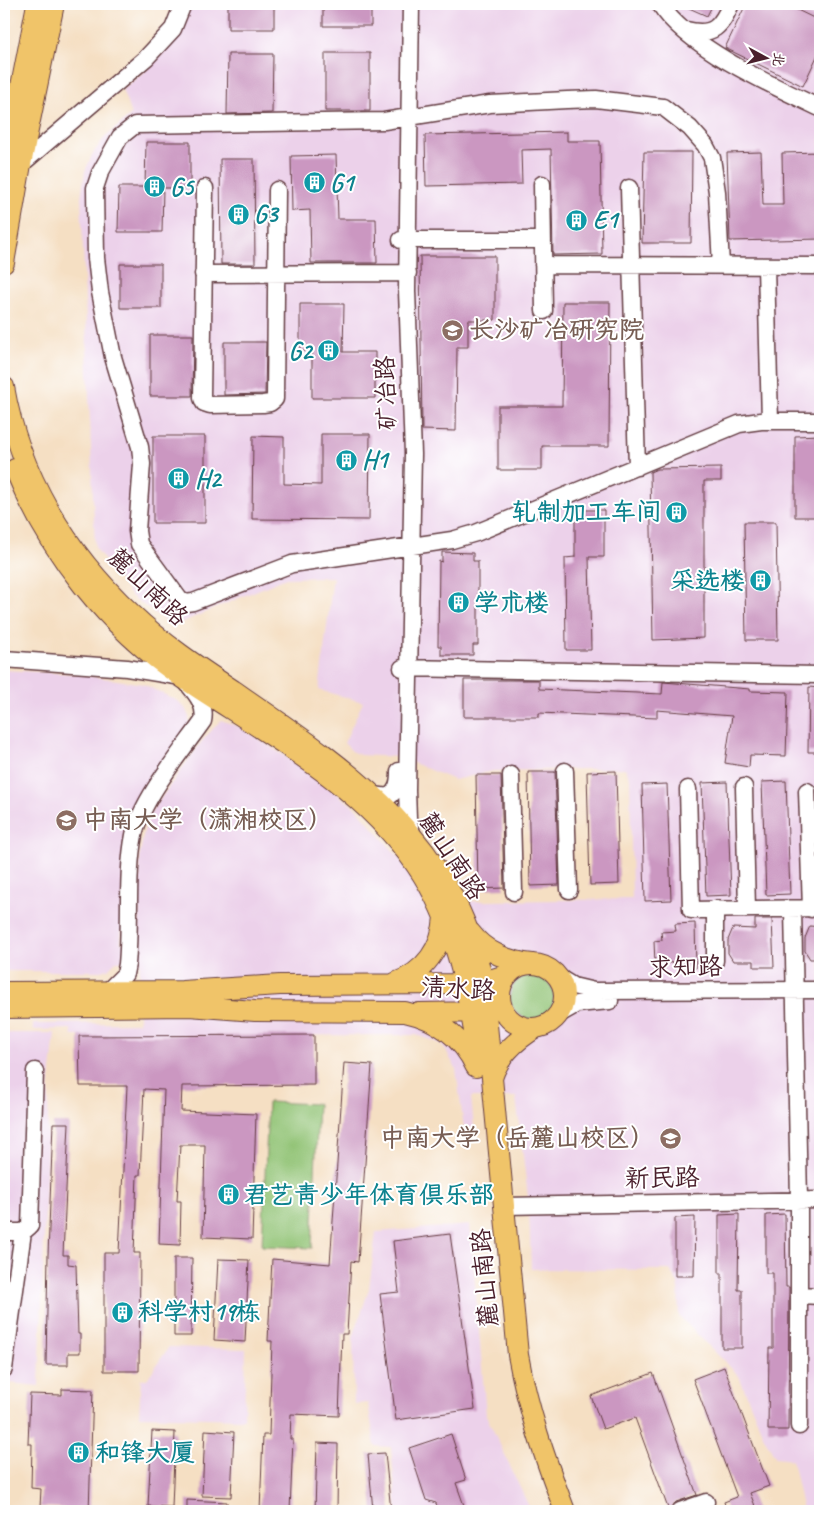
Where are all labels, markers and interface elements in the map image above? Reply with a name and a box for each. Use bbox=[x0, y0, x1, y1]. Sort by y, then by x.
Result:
north arrow bbox=[742, 32, 792, 82]
text: 北 bbox=[769, 52, 788, 68]
place label: G1 bbox=[330, 167, 356, 199]
place label: G5 bbox=[170, 171, 195, 203]
building icon: G1 bbox=[302, 171, 326, 195]
building icon: G5 bbox=[142, 175, 166, 199]
place label: G3 bbox=[254, 198, 280, 230]
building icon: G3 bbox=[226, 202, 250, 226]
place label: E1 bbox=[593, 204, 620, 236]
building icon: E1 bbox=[565, 208, 589, 232]
place label: 长沙矿冶研究院 bbox=[469, 314, 644, 346]
school or university icon: 长沙矿冶研究院 bbox=[441, 318, 465, 342]
place label: G2 bbox=[288, 335, 315, 367]
building icon: G2 bbox=[316, 339, 340, 363]
street label: 矿冶路 bbox=[369, 355, 403, 431]
place label: H1 bbox=[362, 444, 390, 476]
building icon: H1 bbox=[334, 448, 358, 472]
place label: H2 bbox=[195, 463, 223, 495]
building icon: H2 bbox=[167, 467, 191, 491]
place label: 轧制加工车间 bbox=[511, 496, 661, 528]
building icon: 轧制加工车间 bbox=[665, 500, 689, 524]
street label: 麓山南路 bbox=[101, 541, 195, 633]
place label: 采选楼 bbox=[670, 565, 745, 597]
building icon: 采选楼 bbox=[749, 569, 773, 593]
place label: 学术楼 bbox=[474, 587, 549, 619]
building icon: 学术楼 bbox=[446, 591, 470, 615]
place label: 中南大学（潇湘校区） bbox=[83, 804, 333, 836]
street label: 麓山南路 bbox=[411, 805, 493, 907]
school or university icon: 中南大学（潇湘校区） bbox=[55, 808, 79, 832]
street label: 求知路 bbox=[647, 950, 723, 984]
street label: 清水路 bbox=[420, 971, 496, 1007]
place label: 中南大学（岳麓山校区） bbox=[380, 1122, 655, 1154]
school or university icon: 中南大学（岳麓山校区） bbox=[659, 1126, 683, 1150]
street label: 新民路 bbox=[624, 1161, 700, 1195]
place label: 君艺青少年体育俱乐部 bbox=[244, 1179, 494, 1211]
building icon: 君艺青少年体育俱乐部 bbox=[216, 1183, 240, 1207]
street label: 麓山南路 bbox=[465, 1227, 505, 1329]
place label: 科学村19栋 bbox=[138, 1296, 260, 1328]
building icon: 科学村19栋 bbox=[110, 1300, 134, 1324]
place label: 和锋大厦 bbox=[95, 1437, 195, 1469]
building icon: 和锋大厦 bbox=[67, 1441, 91, 1465]

